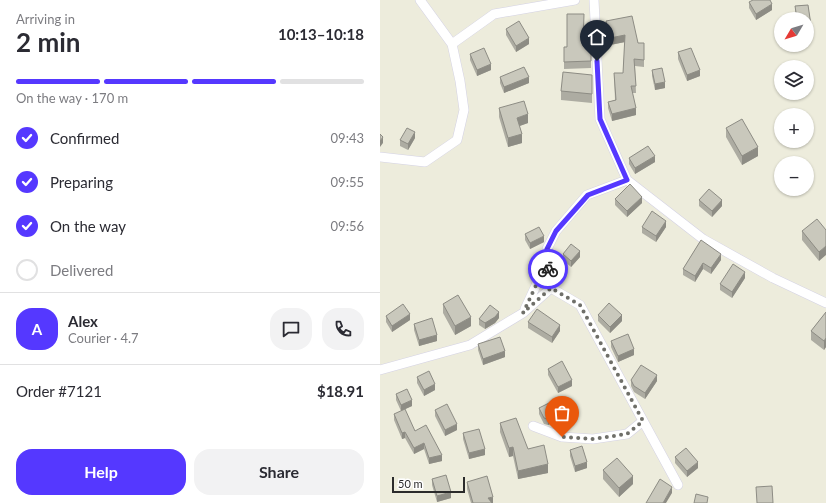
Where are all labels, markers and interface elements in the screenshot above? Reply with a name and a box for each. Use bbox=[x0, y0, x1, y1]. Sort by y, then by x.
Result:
text: Arriving in bbox=[16, 11, 75, 27]
north arrow bbox=[774, 12, 814, 52]
map controls bbox=[774, 12, 814, 196]
pin bbox=[580, 20, 614, 61]
text: 10:13–10:18 bbox=[278, 25, 364, 43]
text: 2 min bbox=[16, 26, 80, 58]
icon: home bbox=[586, 26, 608, 48]
button: layers bbox=[774, 60, 814, 100]
text: On the way · 170 m bbox=[16, 90, 128, 106]
button: + bbox=[774, 108, 814, 148]
icon: check bbox=[16, 127, 38, 149]
text: Confirmed bbox=[50, 129, 119, 147]
text: 09:43 bbox=[331, 130, 364, 146]
button: − bbox=[774, 156, 814, 196]
icon: check bbox=[16, 171, 38, 193]
text: Preparing bbox=[50, 173, 113, 191]
text: 09:55 bbox=[331, 174, 364, 190]
icon: check bbox=[16, 215, 38, 237]
text: On the way bbox=[50, 217, 126, 235]
text: 09:56 bbox=[331, 218, 364, 234]
courier bbox=[528, 249, 568, 289]
icon: bike bbox=[537, 258, 559, 280]
text: Delivered bbox=[50, 261, 113, 279]
button: chat bbox=[270, 308, 312, 350]
button: phone bbox=[322, 308, 364, 350]
text: Alex bbox=[68, 312, 98, 330]
text: A bbox=[32, 320, 42, 338]
text: Courier · 4.7 bbox=[68, 330, 139, 346]
text: Order #7121 bbox=[16, 382, 102, 400]
text: $18.91 bbox=[317, 382, 364, 400]
pin bbox=[545, 396, 579, 437]
icon: bag bbox=[551, 402, 573, 424]
button: Help bbox=[16, 449, 186, 495]
button: Share bbox=[194, 449, 364, 495]
scale bar bbox=[392, 475, 465, 494]
text: 50 m bbox=[398, 477, 423, 490]

